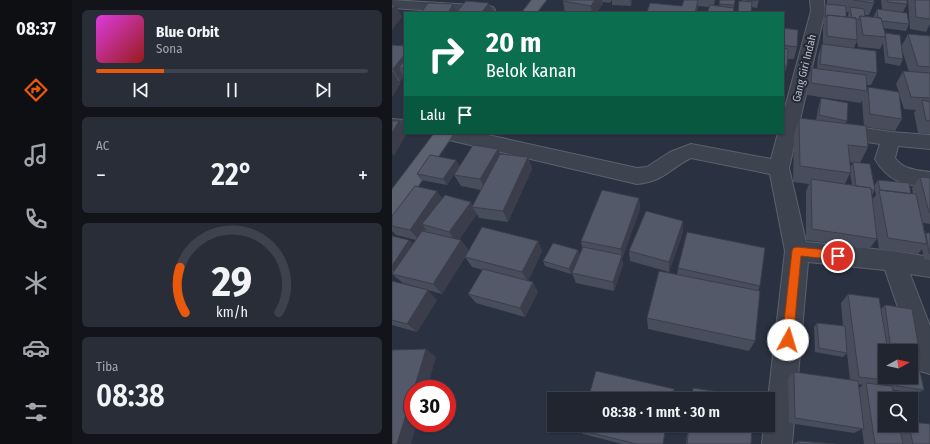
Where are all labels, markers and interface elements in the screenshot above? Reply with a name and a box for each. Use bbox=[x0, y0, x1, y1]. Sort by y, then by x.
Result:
text: 08:37 bbox=[16, 18, 56, 40]
text: Blue Orbit bbox=[156, 23, 219, 41]
text: 20 m bbox=[486, 26, 541, 59]
icon: right bbox=[420, 28, 472, 80]
street label: Gang Giri Indah bbox=[790, 33, 819, 103]
text: Sona bbox=[156, 41, 183, 56]
text: Belok kanan bbox=[486, 60, 576, 82]
icon: directions bbox=[22, 76, 50, 104]
icon: previous bbox=[130, 79, 152, 101]
icon: pause bbox=[221, 79, 243, 101]
icon: next bbox=[312, 79, 334, 101]
icon: arrive bbox=[454, 104, 476, 126]
text: Lalu bbox=[420, 106, 446, 124]
text: AC bbox=[96, 138, 109, 153]
icon: music bbox=[22, 141, 50, 169]
text: 22° bbox=[211, 157, 253, 193]
text: − bbox=[96, 162, 106, 189]
text: + bbox=[358, 162, 368, 189]
icon: phone bbox=[22, 205, 50, 233]
pin bbox=[821, 239, 855, 273]
icon: arrive bbox=[827, 245, 849, 267]
text: 29 bbox=[211, 257, 252, 307]
icon: climate bbox=[22, 269, 50, 297]
text: km/h bbox=[216, 304, 248, 321]
position arrow bbox=[767, 319, 809, 361]
icon: car bbox=[22, 334, 50, 362]
north arrow bbox=[878, 344, 918, 384]
map controls bbox=[878, 344, 918, 432]
text: Tiba bbox=[96, 359, 118, 374]
text: 08:38 bbox=[96, 378, 165, 414]
speed limit sign: 30 bbox=[404, 380, 456, 432]
button: search bbox=[878, 392, 918, 432]
icon: filters bbox=[22, 398, 50, 426]
text: 08:38 · 1 mnt · 30 m bbox=[602, 403, 720, 421]

